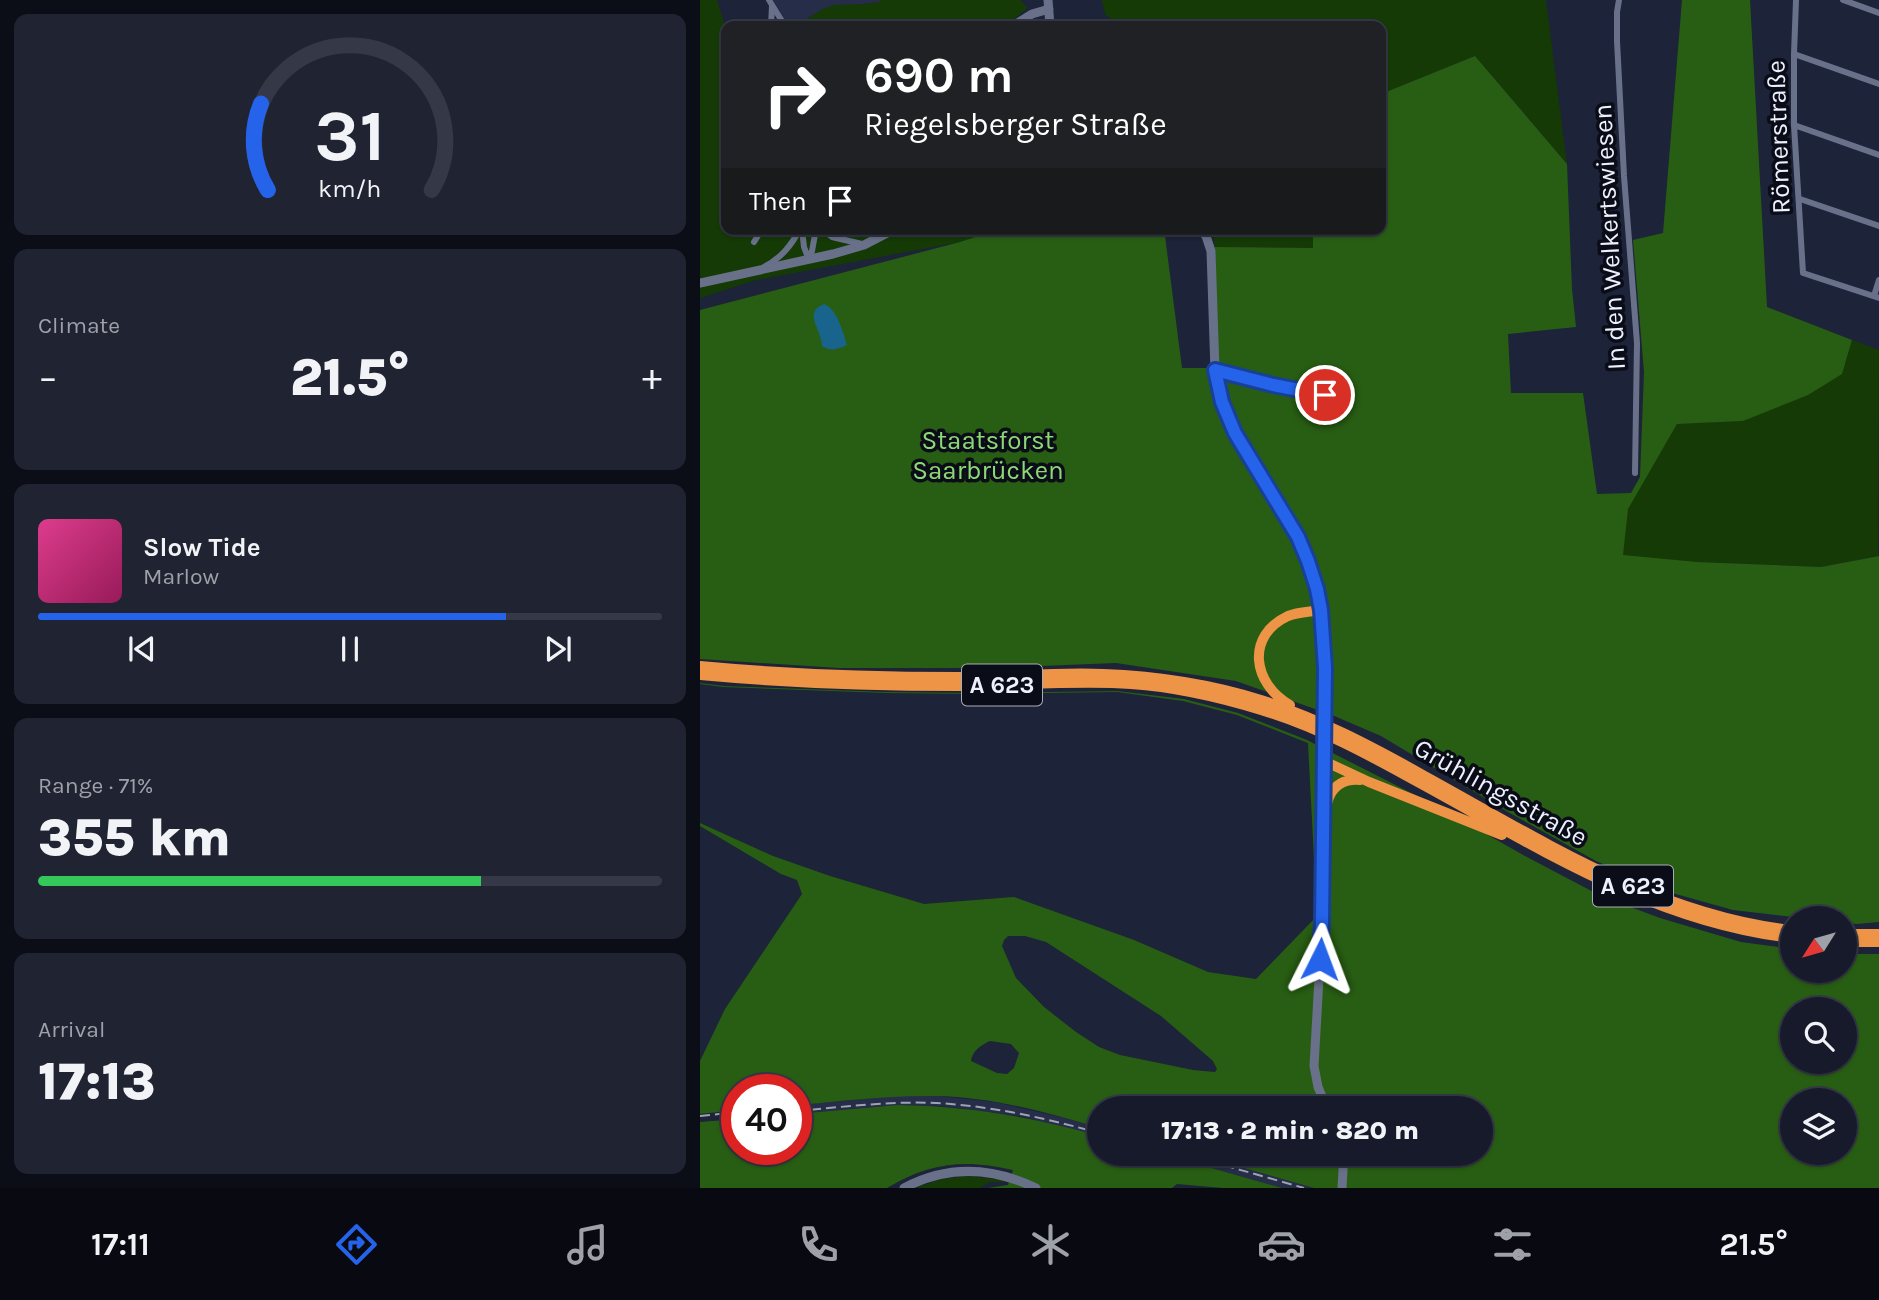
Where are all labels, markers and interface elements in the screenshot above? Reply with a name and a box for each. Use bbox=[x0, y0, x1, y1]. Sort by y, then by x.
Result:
text: 690 m bbox=[864, 47, 1014, 104]
icon: right bbox=[749, 49, 840, 140]
street label: Römerstraße bbox=[1760, 60, 1797, 214]
text: 31 bbox=[314, 94, 386, 179]
street label: In den Welkertswiesen bbox=[1587, 103, 1632, 371]
text: Riegelsberger Straße bbox=[864, 106, 1167, 143]
text: km/h bbox=[318, 174, 382, 203]
icon: arrive bbox=[821, 182, 859, 220]
text: Then bbox=[749, 186, 807, 217]
text: Climate bbox=[38, 312, 120, 339]
text: 21.5° bbox=[290, 347, 410, 408]
text: − bbox=[38, 355, 58, 400]
text: + bbox=[642, 355, 662, 400]
pin bbox=[1295, 365, 1355, 425]
icon: arrive bbox=[1306, 376, 1344, 414]
park label: Staatsforst Saarbrücken bbox=[912, 425, 1064, 486]
text: Slow Tide bbox=[143, 532, 261, 563]
text: Marlow bbox=[143, 563, 219, 590]
icon: previous bbox=[123, 630, 161, 668]
icon: pause bbox=[331, 630, 369, 668]
icon: next bbox=[539, 630, 577, 668]
road number: A 623 bbox=[962, 664, 1042, 706]
street label: Grühlingsstraße bbox=[1409, 732, 1593, 853]
text: Range · 71% bbox=[38, 772, 154, 799]
text: 355 km bbox=[38, 807, 231, 868]
road number: A 623 bbox=[1593, 866, 1673, 906]
north arrow bbox=[1780, 906, 1857, 984]
map controls bbox=[1780, 906, 1857, 1165]
position arrow bbox=[1283, 922, 1357, 996]
button: search bbox=[1780, 997, 1857, 1074]
text: Arrival bbox=[38, 1016, 105, 1043]
text: 17:13 bbox=[38, 1051, 156, 1112]
speed limit sign: 40 bbox=[721, 1074, 812, 1165]
button: layers bbox=[1780, 1088, 1857, 1165]
text: 17:13 · 2 min · 820 m bbox=[1161, 1115, 1419, 1146]
icon: directions bbox=[332, 1220, 381, 1269]
icon: music bbox=[563, 1220, 612, 1269]
icon: phone bbox=[794, 1220, 843, 1269]
icon: climate bbox=[1026, 1220, 1075, 1269]
icon: car bbox=[1257, 1220, 1306, 1269]
icon: filters bbox=[1488, 1220, 1537, 1269]
text: 17:11 bbox=[91, 1226, 150, 1263]
text: 21.5° bbox=[1719, 1226, 1788, 1263]

